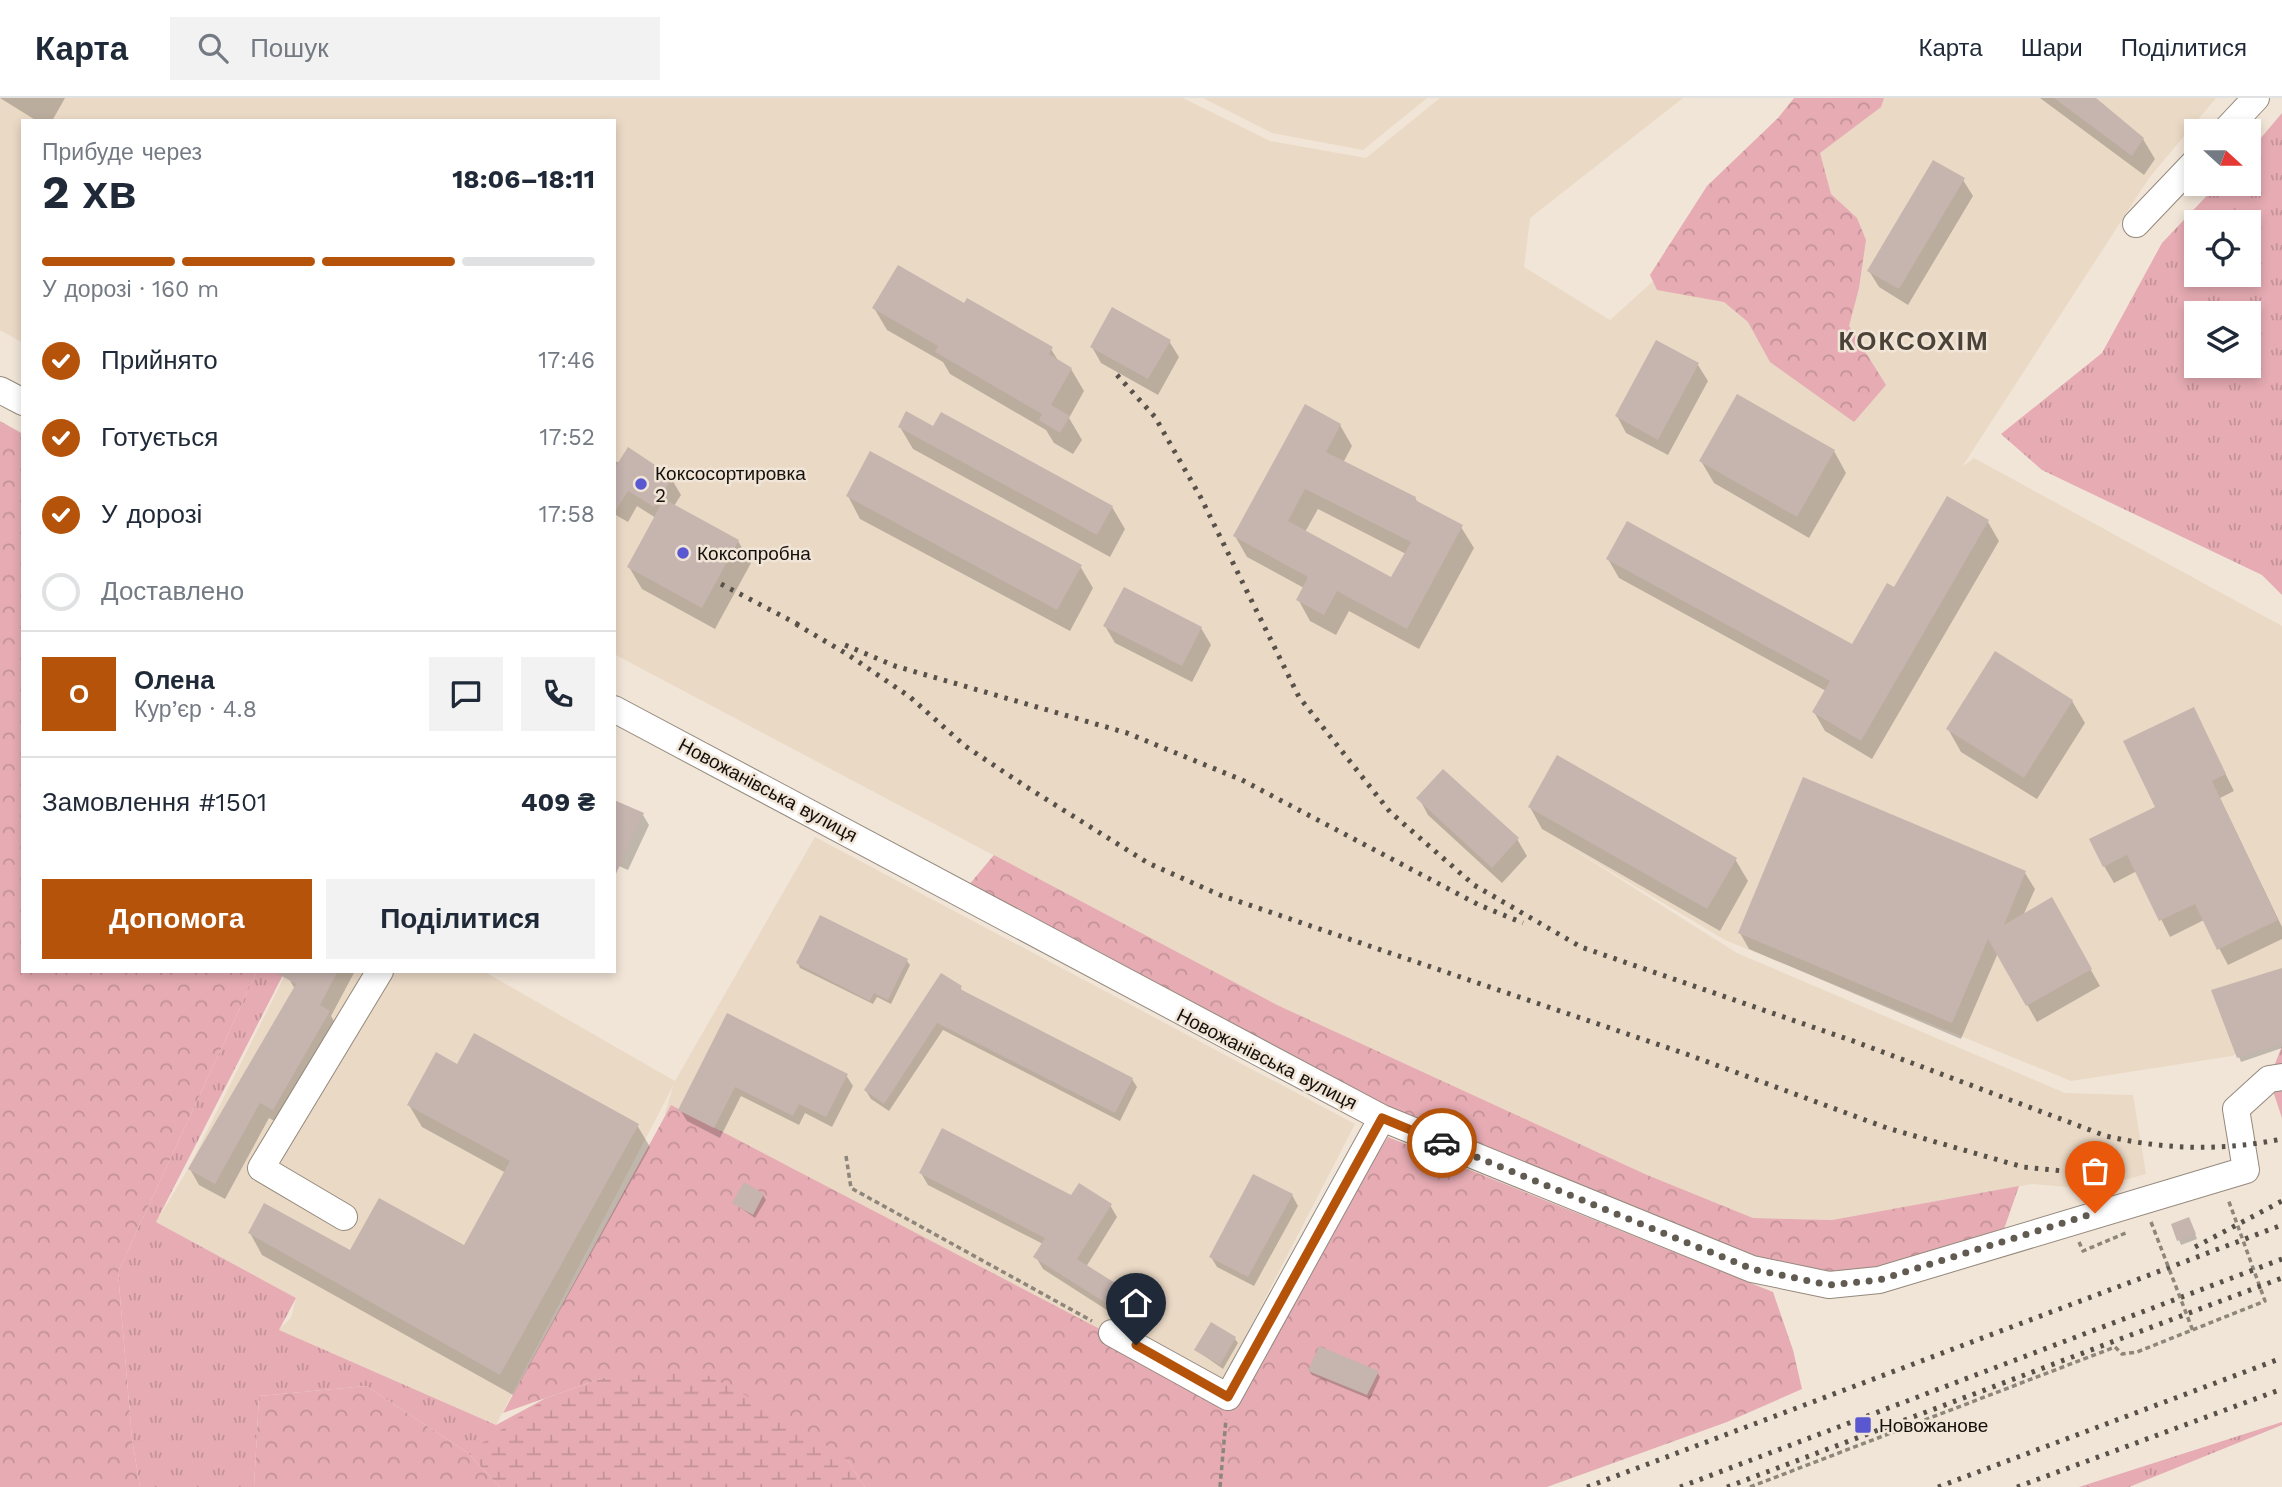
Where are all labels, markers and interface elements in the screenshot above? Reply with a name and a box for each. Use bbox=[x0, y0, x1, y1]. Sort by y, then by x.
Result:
search box bbox=[170, 17, 660, 80]
text: Карта bbox=[35, 29, 128, 68]
icon: search bbox=[194, 29, 232, 67]
text: Пошук bbox=[250, 33, 329, 63]
text: Карта bbox=[1918, 34, 1983, 62]
text: Шари bbox=[2021, 34, 2083, 62]
text: Поділитися bbox=[2121, 34, 2247, 62]
north arrow bbox=[2184, 119, 2261, 196]
map controls bbox=[2184, 119, 2261, 378]
text: Прибуде через bbox=[42, 139, 202, 166]
text: 18:06–18:11 bbox=[452, 164, 595, 194]
text: 2 хв bbox=[42, 165, 136, 219]
button: locate bbox=[2184, 210, 2261, 287]
text: У дорозі · 160 m bbox=[42, 276, 219, 303]
button: layers bbox=[2184, 301, 2261, 378]
district label: КОКСОХІМ bbox=[1838, 326, 1990, 356]
icon: check bbox=[42, 342, 80, 380]
text: Прийнято bbox=[101, 345, 218, 375]
text: 17:46 bbox=[538, 347, 595, 374]
icon: check bbox=[42, 419, 80, 457]
text: Готується bbox=[101, 422, 218, 452]
text: 17:52 bbox=[540, 424, 595, 451]
place label: Коксосортировка 2 bbox=[655, 462, 806, 507]
marker: Коксосортировка 2 bbox=[633, 476, 649, 492]
icon: check bbox=[42, 496, 80, 534]
text: У дорозі bbox=[101, 499, 202, 529]
text: 17:58 bbox=[539, 501, 595, 528]
place label: Коксопробна bbox=[697, 542, 811, 565]
marker: Коксопробна bbox=[675, 545, 691, 561]
text: Доставлено bbox=[101, 576, 244, 606]
button: chat bbox=[429, 657, 503, 731]
button: phone bbox=[521, 657, 595, 731]
text: Олена bbox=[134, 665, 215, 695]
text: О bbox=[69, 679, 89, 709]
text: Кур’єр · 4.8 bbox=[134, 696, 257, 723]
street label: Новожанівська вулиця bbox=[675, 733, 861, 847]
text: Замовлення #1501 bbox=[42, 787, 267, 817]
text: 409 ₴ bbox=[521, 787, 595, 817]
button: Допомога bbox=[42, 879, 312, 959]
button: Поділитися bbox=[326, 879, 595, 959]
street label: Новожанівська вулиця bbox=[1173, 1004, 1361, 1114]
courier bbox=[1407, 1108, 1477, 1178]
icon: car bbox=[1423, 1124, 1461, 1162]
pin bbox=[2065, 1141, 2125, 1213]
icon: bag bbox=[2076, 1152, 2114, 1190]
pin bbox=[1106, 1273, 1166, 1345]
icon: home bbox=[1117, 1284, 1155, 1322]
place label: Новожанове bbox=[1879, 1414, 1988, 1437]
marker: Новожанове bbox=[1853, 1415, 1873, 1435]

